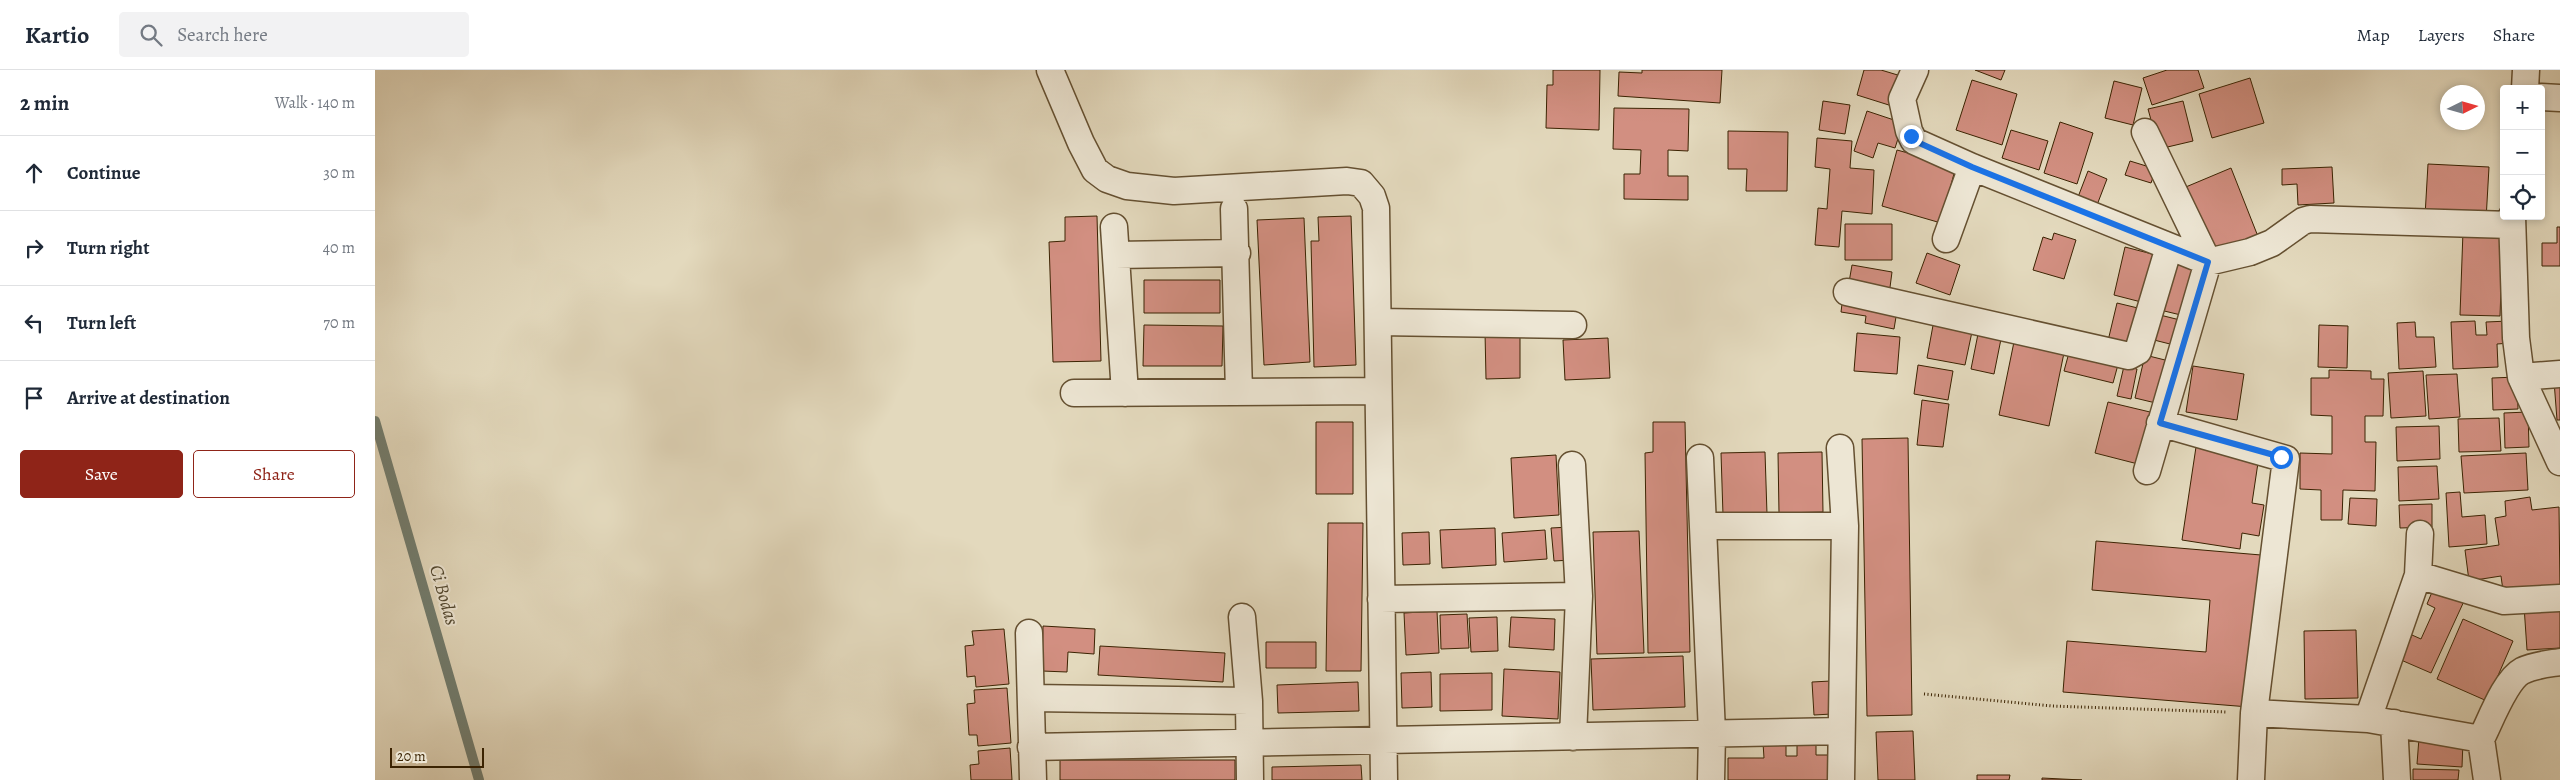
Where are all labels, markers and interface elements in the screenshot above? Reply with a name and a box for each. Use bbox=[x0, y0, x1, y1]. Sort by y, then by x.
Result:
search box bbox=[119, 12, 469, 57]
text: Kartio bbox=[25, 19, 89, 51]
icon: search bbox=[137, 21, 165, 49]
text: Search here bbox=[177, 22, 268, 48]
text: Map bbox=[2357, 23, 2390, 47]
text: Layers bbox=[2418, 23, 2465, 47]
text: Share bbox=[2493, 23, 2535, 47]
north arrow bbox=[2440, 85, 2485, 130]
map controls bbox=[2500, 85, 2545, 220]
button: + bbox=[2500, 85, 2545, 130]
text: 2 min bbox=[20, 89, 69, 117]
text: Walk · 140 m bbox=[275, 92, 355, 114]
route end bbox=[1900, 125, 1923, 148]
button: − bbox=[2500, 130, 2545, 175]
icon: ahead bbox=[20, 159, 48, 187]
text: Continue bbox=[67, 160, 141, 186]
text: 30 m bbox=[323, 162, 355, 184]
button: locate bbox=[2500, 175, 2545, 220]
icon: right bbox=[20, 234, 48, 262]
text: Turn right bbox=[67, 235, 149, 261]
text: 40 m bbox=[323, 237, 355, 259]
icon: left bbox=[20, 309, 48, 337]
text: Turn left bbox=[67, 310, 136, 336]
text: 70 m bbox=[323, 312, 355, 334]
icon: arrive bbox=[20, 384, 48, 412]
text: Arrive at destination bbox=[67, 385, 230, 411]
route start bbox=[2270, 446, 2293, 469]
button: Save bbox=[20, 450, 183, 498]
button: Share bbox=[193, 450, 355, 498]
water label: Ci Bodas bbox=[423, 562, 465, 629]
scale bar bbox=[390, 745, 484, 768]
text: 20 m bbox=[397, 747, 426, 766]

